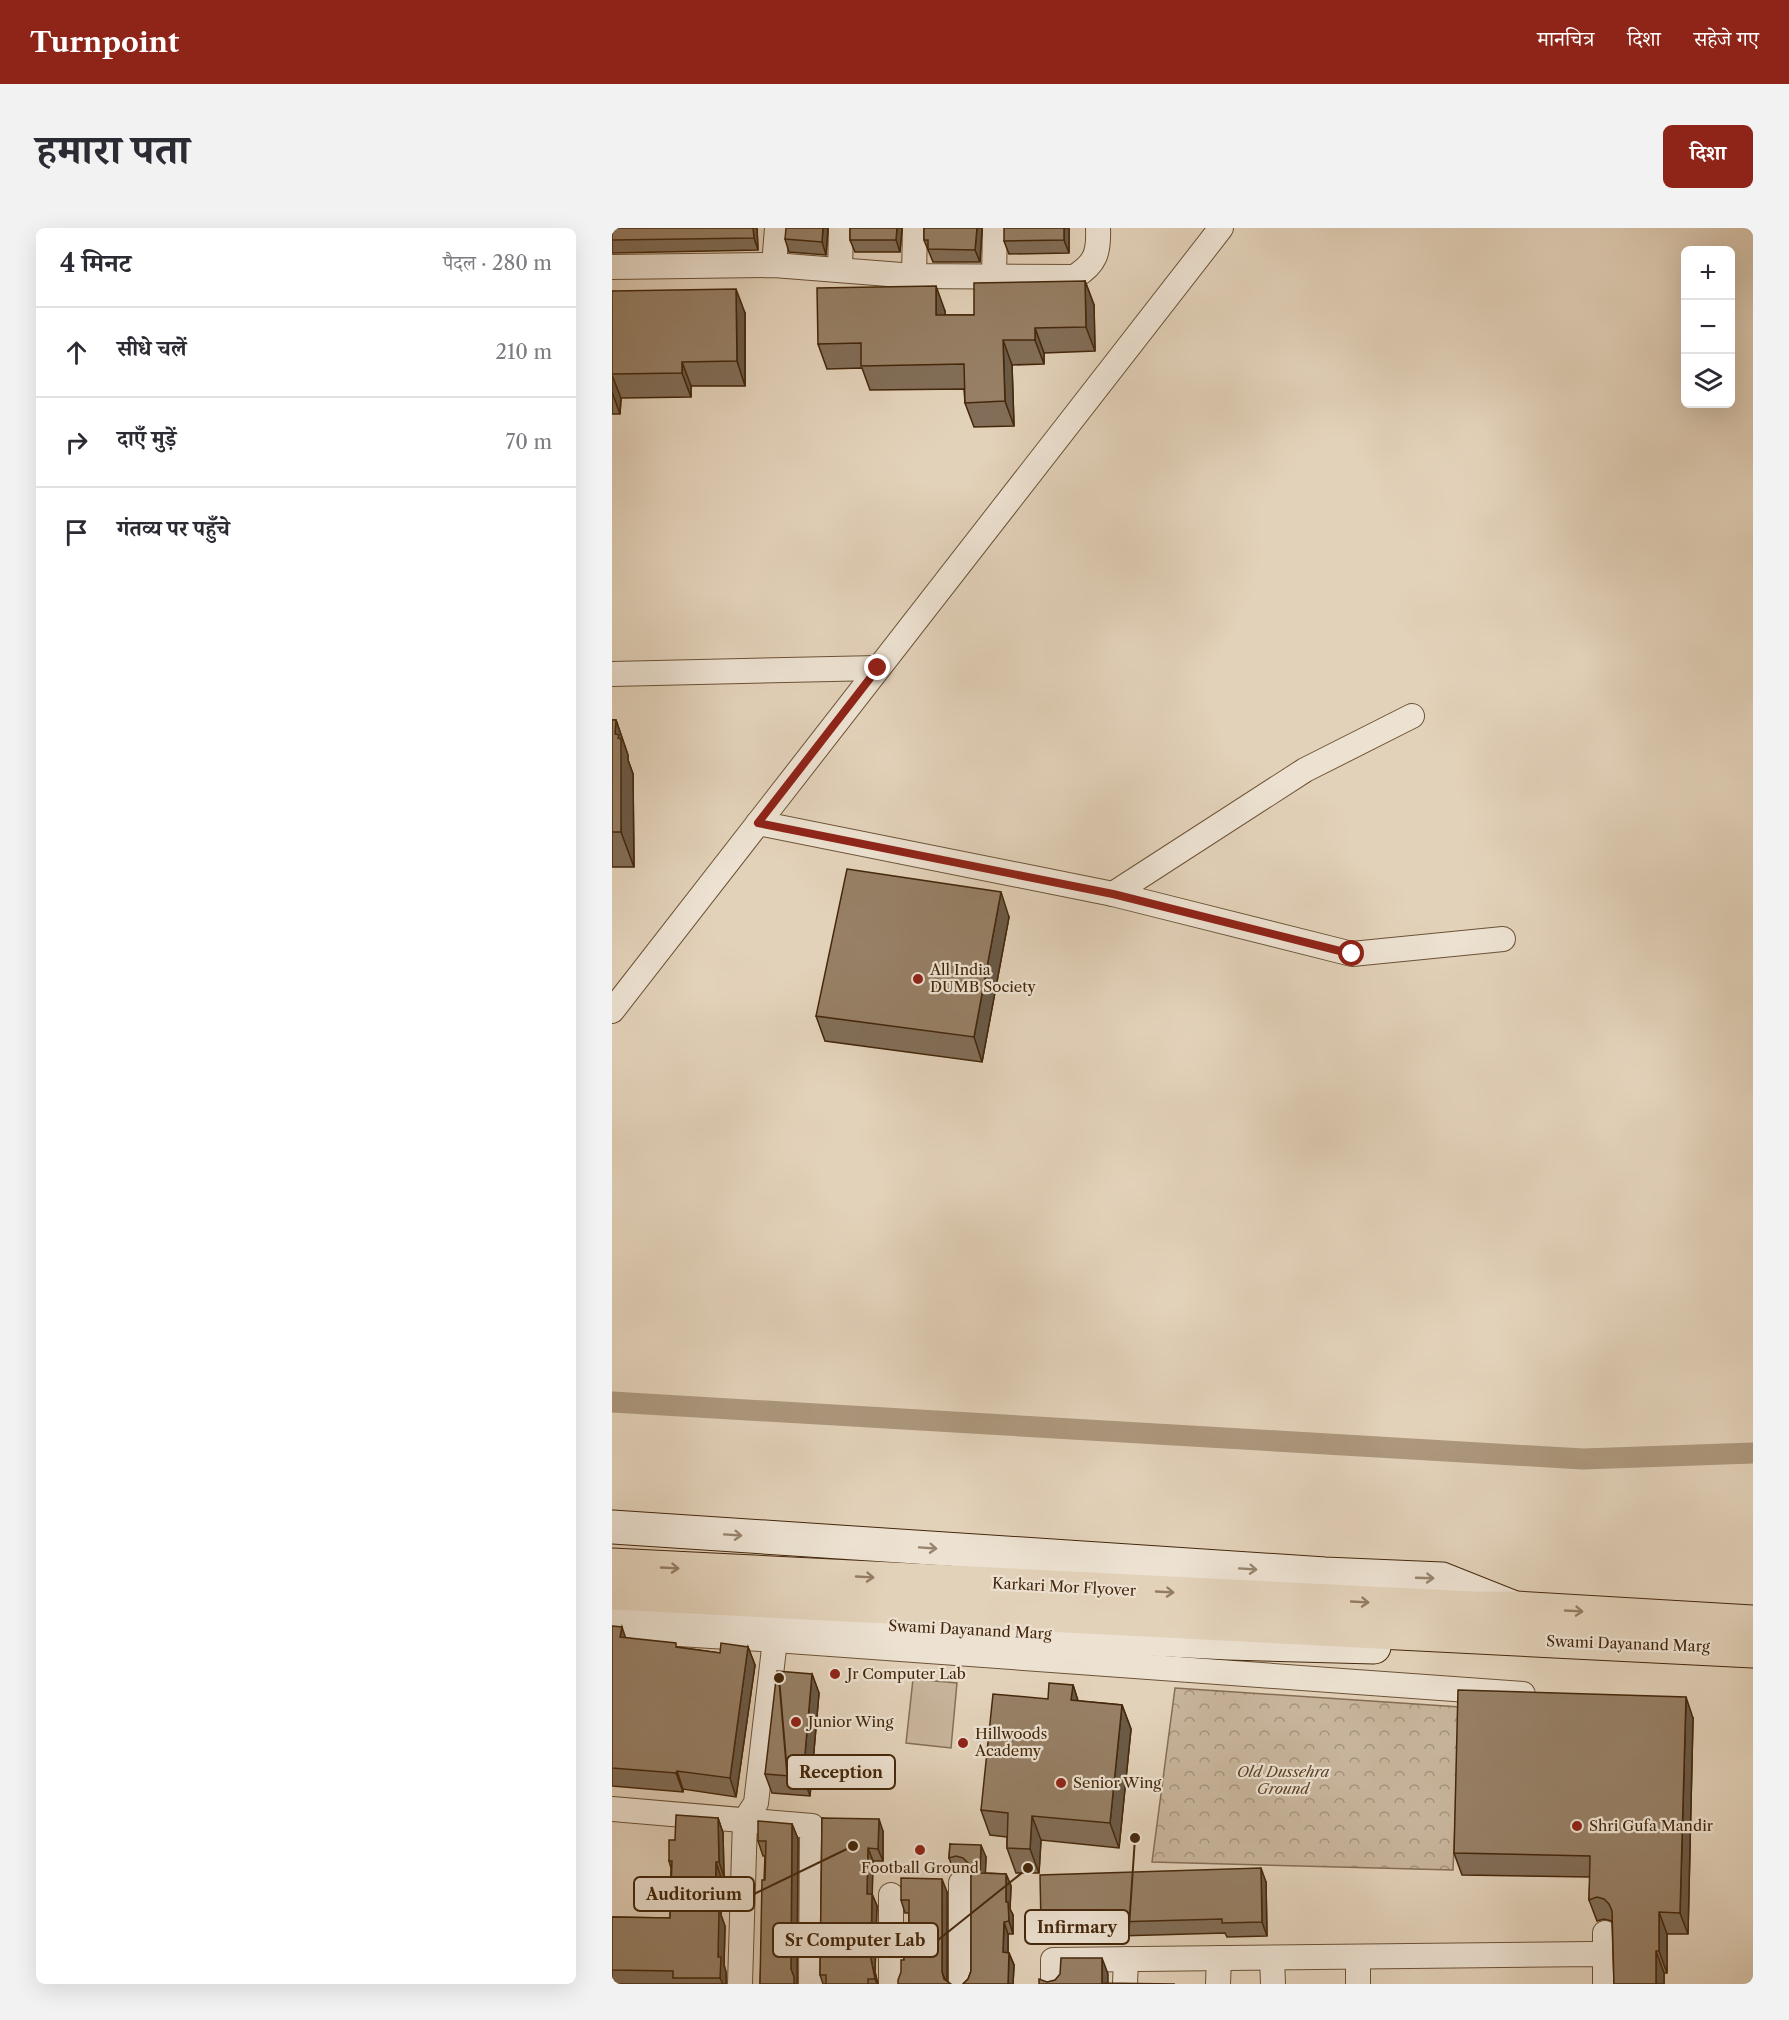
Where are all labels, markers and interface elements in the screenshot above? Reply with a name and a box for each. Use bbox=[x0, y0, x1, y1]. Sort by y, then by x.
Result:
text: Turnpoint bbox=[30, 25, 179, 59]
text: मानचित्र bbox=[1537, 26, 1594, 51]
text: दिशा bbox=[1627, 26, 1661, 51]
text: सहेजे गए bbox=[1694, 26, 1759, 51]
text: हमारा पता bbox=[36, 123, 189, 175]
button: दिशा bbox=[1663, 125, 1753, 188]
map controls bbox=[1681, 246, 1735, 408]
button: + bbox=[1681, 246, 1735, 300]
text: 4 मिनट bbox=[60, 247, 131, 279]
text: पैदल · 280 m bbox=[443, 251, 552, 275]
button: − bbox=[1681, 300, 1735, 354]
text: सीधे चलें bbox=[117, 335, 186, 362]
icon: ahead bbox=[60, 336, 93, 369]
text: 210 m bbox=[495, 340, 552, 364]
button: layers bbox=[1681, 354, 1735, 408]
text: दाएँ मुड़ें bbox=[117, 425, 176, 452]
icon: right bbox=[60, 426, 93, 459]
text: 70 m bbox=[506, 430, 552, 454]
text: गंतव्य पर पहुँचे bbox=[117, 515, 230, 542]
icon: arrive bbox=[60, 516, 93, 549]
route end bbox=[864, 654, 890, 680]
route start bbox=[1338, 940, 1364, 966]
place label: All India DUMB Society bbox=[929, 960, 1037, 996]
marker: All India DUMB Society bbox=[911, 972, 925, 986]
one-way arrow bbox=[723, 1530, 743, 1541]
one-way arrow bbox=[917, 1542, 937, 1553]
one-way arrow bbox=[660, 1562, 680, 1573]
one-way arrow bbox=[1238, 1563, 1258, 1574]
one-way arrow bbox=[855, 1572, 875, 1583]
one-way arrow bbox=[1414, 1572, 1434, 1583]
street label: Karkari Mor Flyover bbox=[992, 1573, 1137, 1600]
one-way arrow bbox=[1154, 1587, 1174, 1598]
one-way arrow bbox=[1349, 1597, 1369, 1608]
one-way arrow bbox=[1563, 1606, 1583, 1617]
street label: Swami Dayanand Marg bbox=[888, 1616, 1052, 1643]
street label: Swami Dayanand Marg bbox=[1546, 1631, 1710, 1656]
place label: Jr Computer Lab bbox=[845, 1664, 966, 1683]
marker: Jr Computer Lab bbox=[828, 1667, 842, 1681]
place label: Junior Wing bbox=[806, 1712, 893, 1731]
marker: Junior Wing bbox=[789, 1715, 803, 1729]
place label: Hillwoods Academy bbox=[974, 1724, 1047, 1760]
marker: Hillwoods Academy bbox=[956, 1736, 970, 1750]
callout: Reception bbox=[787, 1755, 895, 1789]
text: Reception bbox=[799, 1762, 883, 1782]
park label: Old Dussehra Ground bbox=[1237, 1762, 1329, 1798]
place label: Senior Wing bbox=[1073, 1773, 1161, 1792]
marker: Senior Wing bbox=[1054, 1776, 1068, 1790]
place label: Shri Gufa Mandir bbox=[1589, 1816, 1714, 1835]
marker: Shri Gufa Mandir bbox=[1570, 1819, 1584, 1833]
marker: Football Ground bbox=[913, 1843, 927, 1857]
place label: Football Ground bbox=[861, 1858, 979, 1877]
callout: Auditorium bbox=[634, 1877, 754, 1911]
text: Auditorium bbox=[645, 1884, 742, 1904]
callout: Infirmary bbox=[1025, 1910, 1129, 1944]
text: Infirmary bbox=[1037, 1917, 1118, 1937]
callout: Sr Computer Lab bbox=[773, 1923, 938, 1957]
text: Sr Computer Lab bbox=[785, 1930, 925, 1950]

